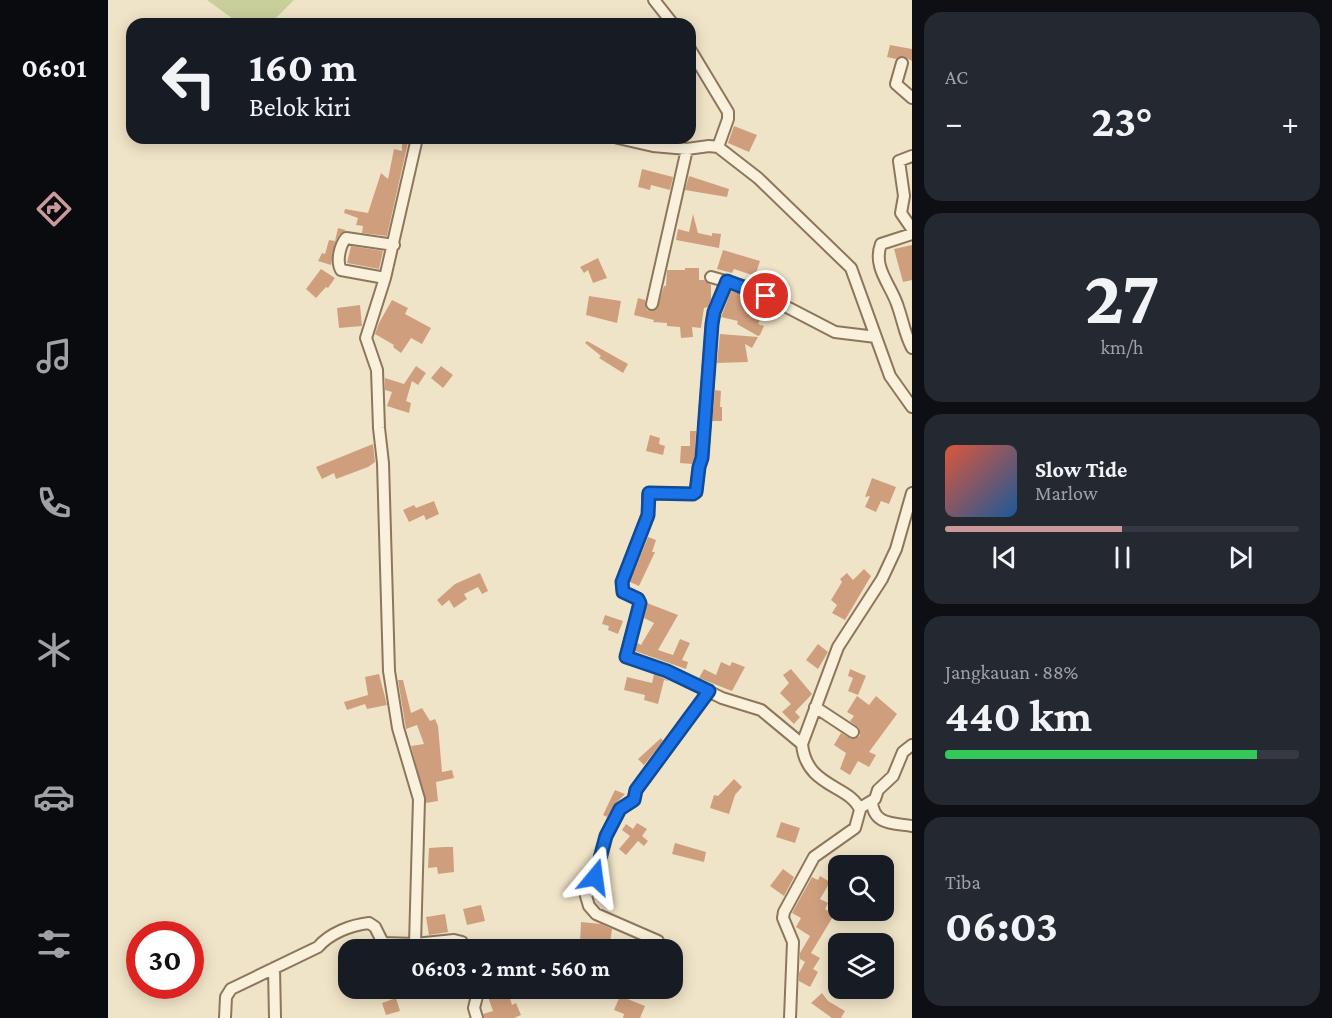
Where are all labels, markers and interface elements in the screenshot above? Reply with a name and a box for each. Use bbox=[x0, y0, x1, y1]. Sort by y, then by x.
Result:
icon: left bbox=[150, 42, 228, 120]
text: 160 m bbox=[249, 43, 357, 90]
text: 06:01 bbox=[21, 53, 87, 83]
text: AC bbox=[945, 66, 968, 88]
text: Belok kiri bbox=[249, 92, 351, 122]
text: 23° bbox=[1091, 96, 1153, 146]
text: − bbox=[945, 104, 962, 141]
text: + bbox=[1282, 104, 1299, 141]
icon: directions bbox=[33, 188, 75, 230]
text: 27 bbox=[1084, 253, 1160, 340]
pin bbox=[740, 270, 791, 321]
icon: arrive bbox=[749, 279, 782, 312]
icon: music bbox=[33, 335, 75, 377]
text: km/h bbox=[1100, 336, 1144, 358]
text: Slow Tide bbox=[1035, 457, 1127, 482]
icon: phone bbox=[33, 482, 75, 524]
text: Marlow bbox=[1035, 482, 1098, 504]
icon: previous bbox=[988, 541, 1021, 574]
icon: pause bbox=[1106, 541, 1139, 574]
icon: next bbox=[1224, 541, 1257, 574]
icon: climate bbox=[33, 629, 75, 671]
text: Jangkauan · 88% bbox=[945, 661, 1078, 683]
text: 440 km bbox=[945, 691, 1092, 741]
icon: car bbox=[33, 776, 75, 818]
position arrow bbox=[563, 845, 627, 909]
map controls bbox=[828, 855, 894, 999]
button: search bbox=[828, 855, 894, 921]
text: Tiba bbox=[945, 871, 981, 893]
text: 06:03 bbox=[945, 901, 1058, 951]
speed limit sign: 30 bbox=[126, 921, 204, 999]
icon: filters bbox=[33, 923, 75, 965]
button: layers bbox=[828, 933, 894, 999]
text: 06:03 · 2 mnt · 560 m bbox=[411, 956, 610, 981]

